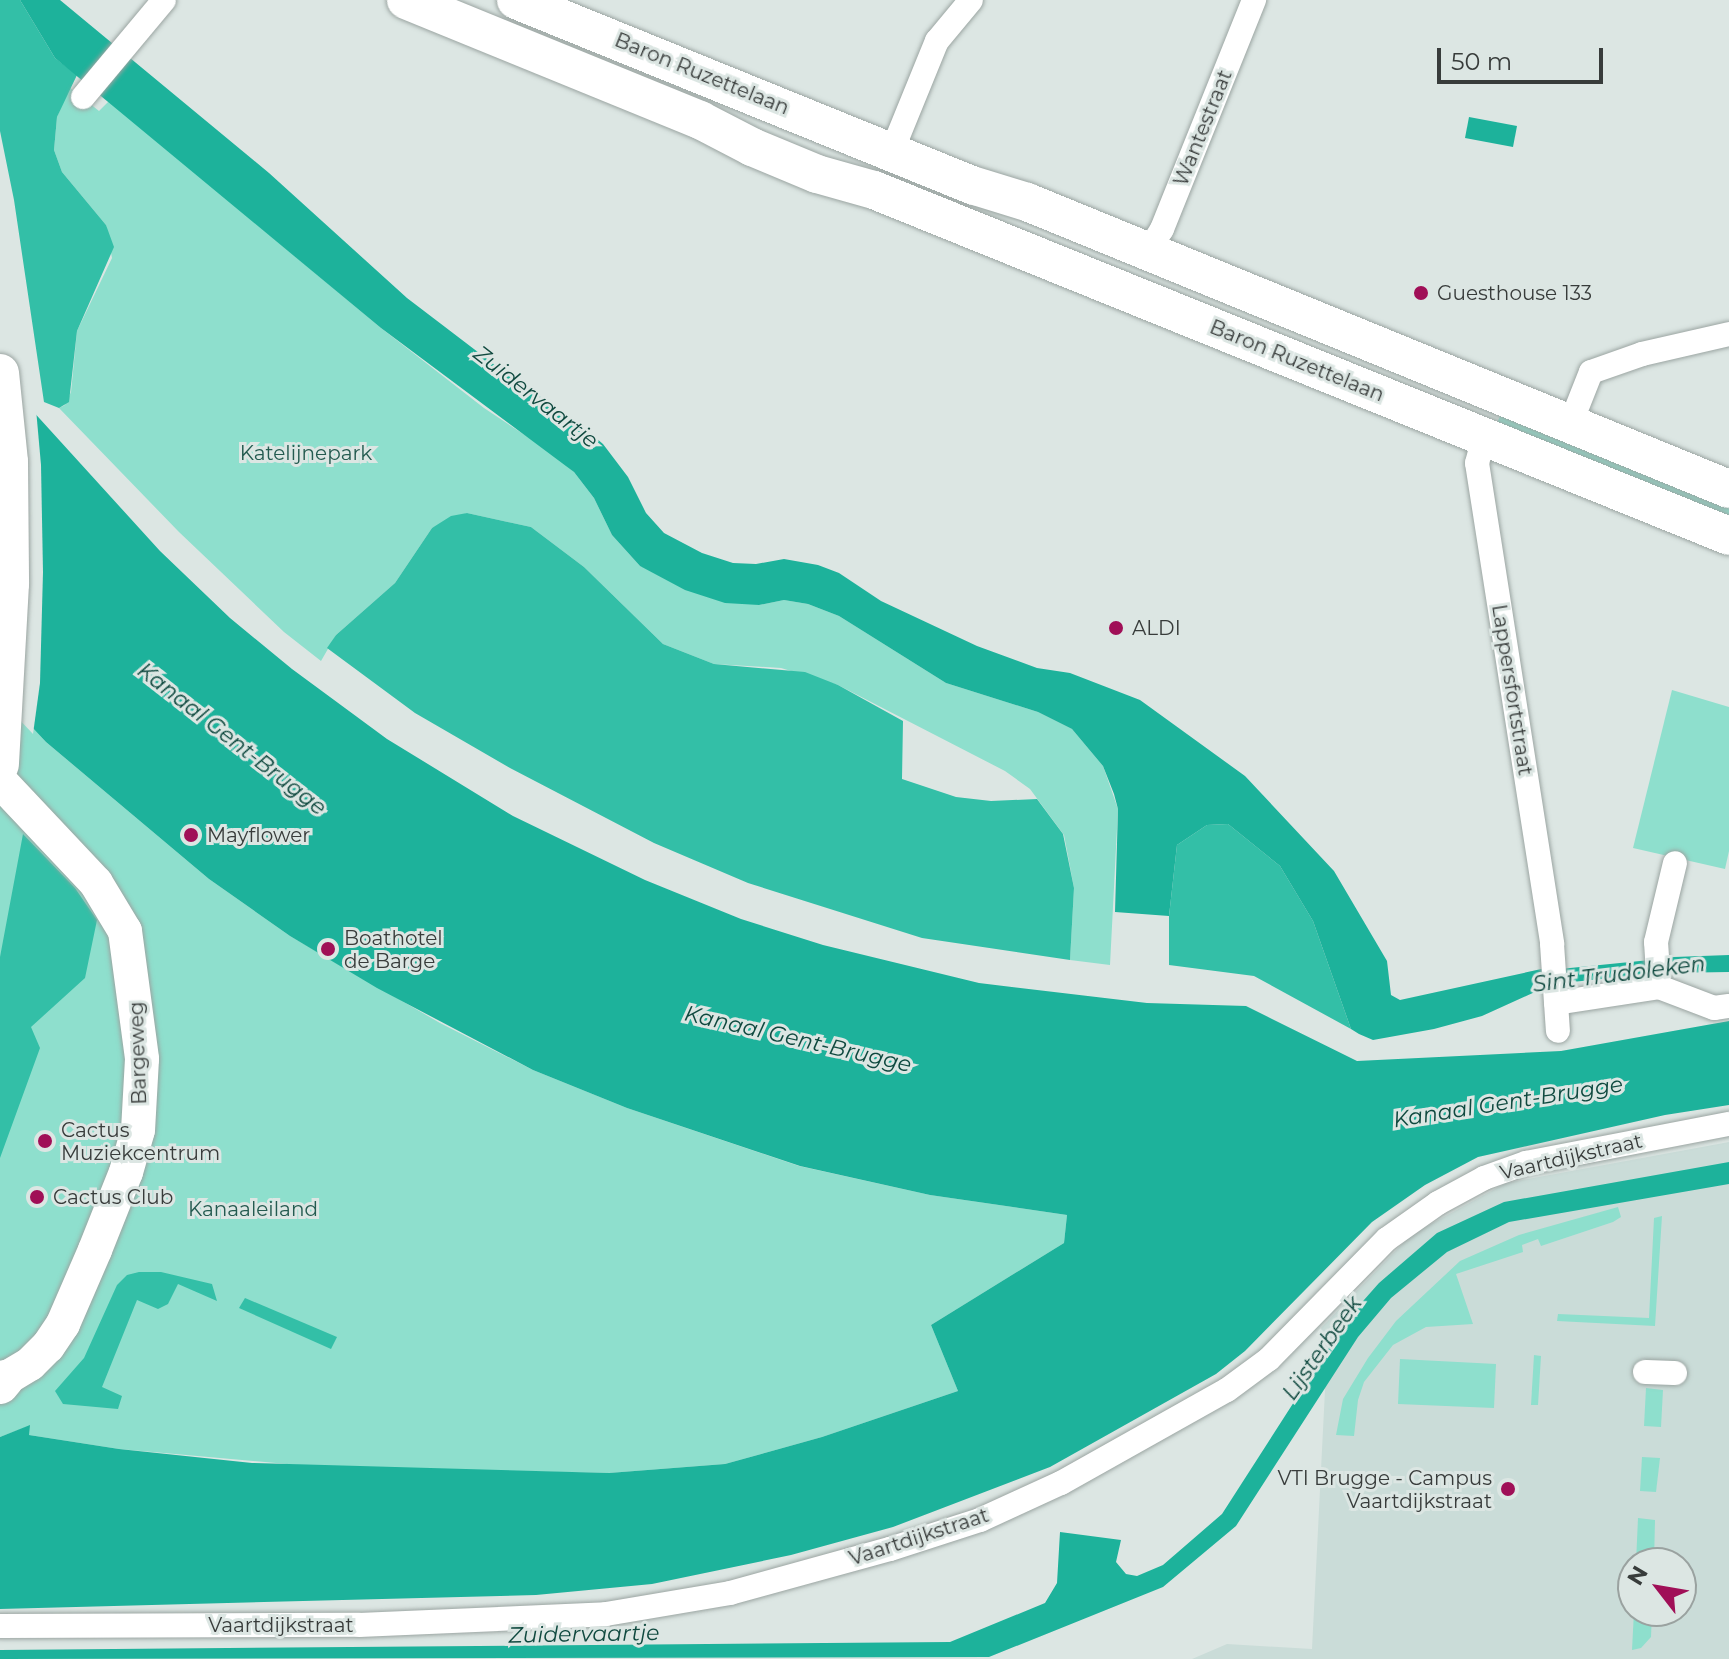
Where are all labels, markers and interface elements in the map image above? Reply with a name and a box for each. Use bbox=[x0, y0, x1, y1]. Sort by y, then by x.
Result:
street label: Baron Ruzettelaan bbox=[611, 28, 793, 120]
scale bar bbox=[1441, 32, 1607, 82]
text: 50 m bbox=[1451, 47, 1512, 76]
street label: Wantestraat bbox=[1169, 66, 1237, 190]
place label: Guesthouse 133 bbox=[1437, 281, 1592, 305]
marker: Guesthouse 133 bbox=[1412, 284, 1430, 302]
street label: Baron Ruzettelaan bbox=[1206, 315, 1388, 407]
water label: Zuidervaartje bbox=[468, 340, 604, 454]
park label: Katelijnepark bbox=[240, 441, 372, 465]
street label: Lappersfortstraat bbox=[1487, 603, 1537, 777]
place label: ALDI bbox=[1132, 616, 1181, 640]
marker: ALDI bbox=[1107, 619, 1125, 637]
water label: Kanaal Gent-Brugge bbox=[132, 657, 332, 821]
place label: Mayflower bbox=[207, 823, 310, 847]
marker: Mayflower bbox=[182, 826, 200, 844]
place label: Boathotel de Barge bbox=[344, 926, 443, 973]
marker: Boathotel de Barge bbox=[319, 940, 337, 958]
water label: Sint Trudoleken bbox=[1531, 950, 1707, 998]
water label: Kanaal Gent-Brugge bbox=[682, 1000, 914, 1078]
street label: Bargeweg bbox=[124, 1001, 152, 1105]
water label: Kanaal Gent-Brugge bbox=[1391, 1071, 1625, 1133]
place label: Cactus Muziekcentrum bbox=[61, 1118, 220, 1165]
street label: Vaartdijkstraat bbox=[1497, 1129, 1645, 1185]
marker: Cactus Muziekcentrum bbox=[36, 1132, 54, 1150]
place label: Cactus Club bbox=[53, 1185, 173, 1209]
marker: Cactus Club bbox=[28, 1188, 46, 1206]
park label: Kanaaleiland bbox=[188, 1197, 318, 1221]
water label: Lijsterbeek bbox=[1277, 1291, 1367, 1405]
place label: VTI Brugge - Campus Vaartdijkstraat bbox=[1277, 1466, 1492, 1513]
marker: VTI Brugge - Campus Vaartdijkstraat bbox=[1499, 1480, 1517, 1498]
street label: Vaartdijkstraat bbox=[846, 1503, 992, 1571]
north arrow bbox=[1617, 1547, 1697, 1627]
text: N bbox=[1622, 1561, 1654, 1590]
street label: Vaartdijkstraat bbox=[208, 1613, 354, 1637]
water label: Zuidervaartje bbox=[508, 1619, 660, 1649]

